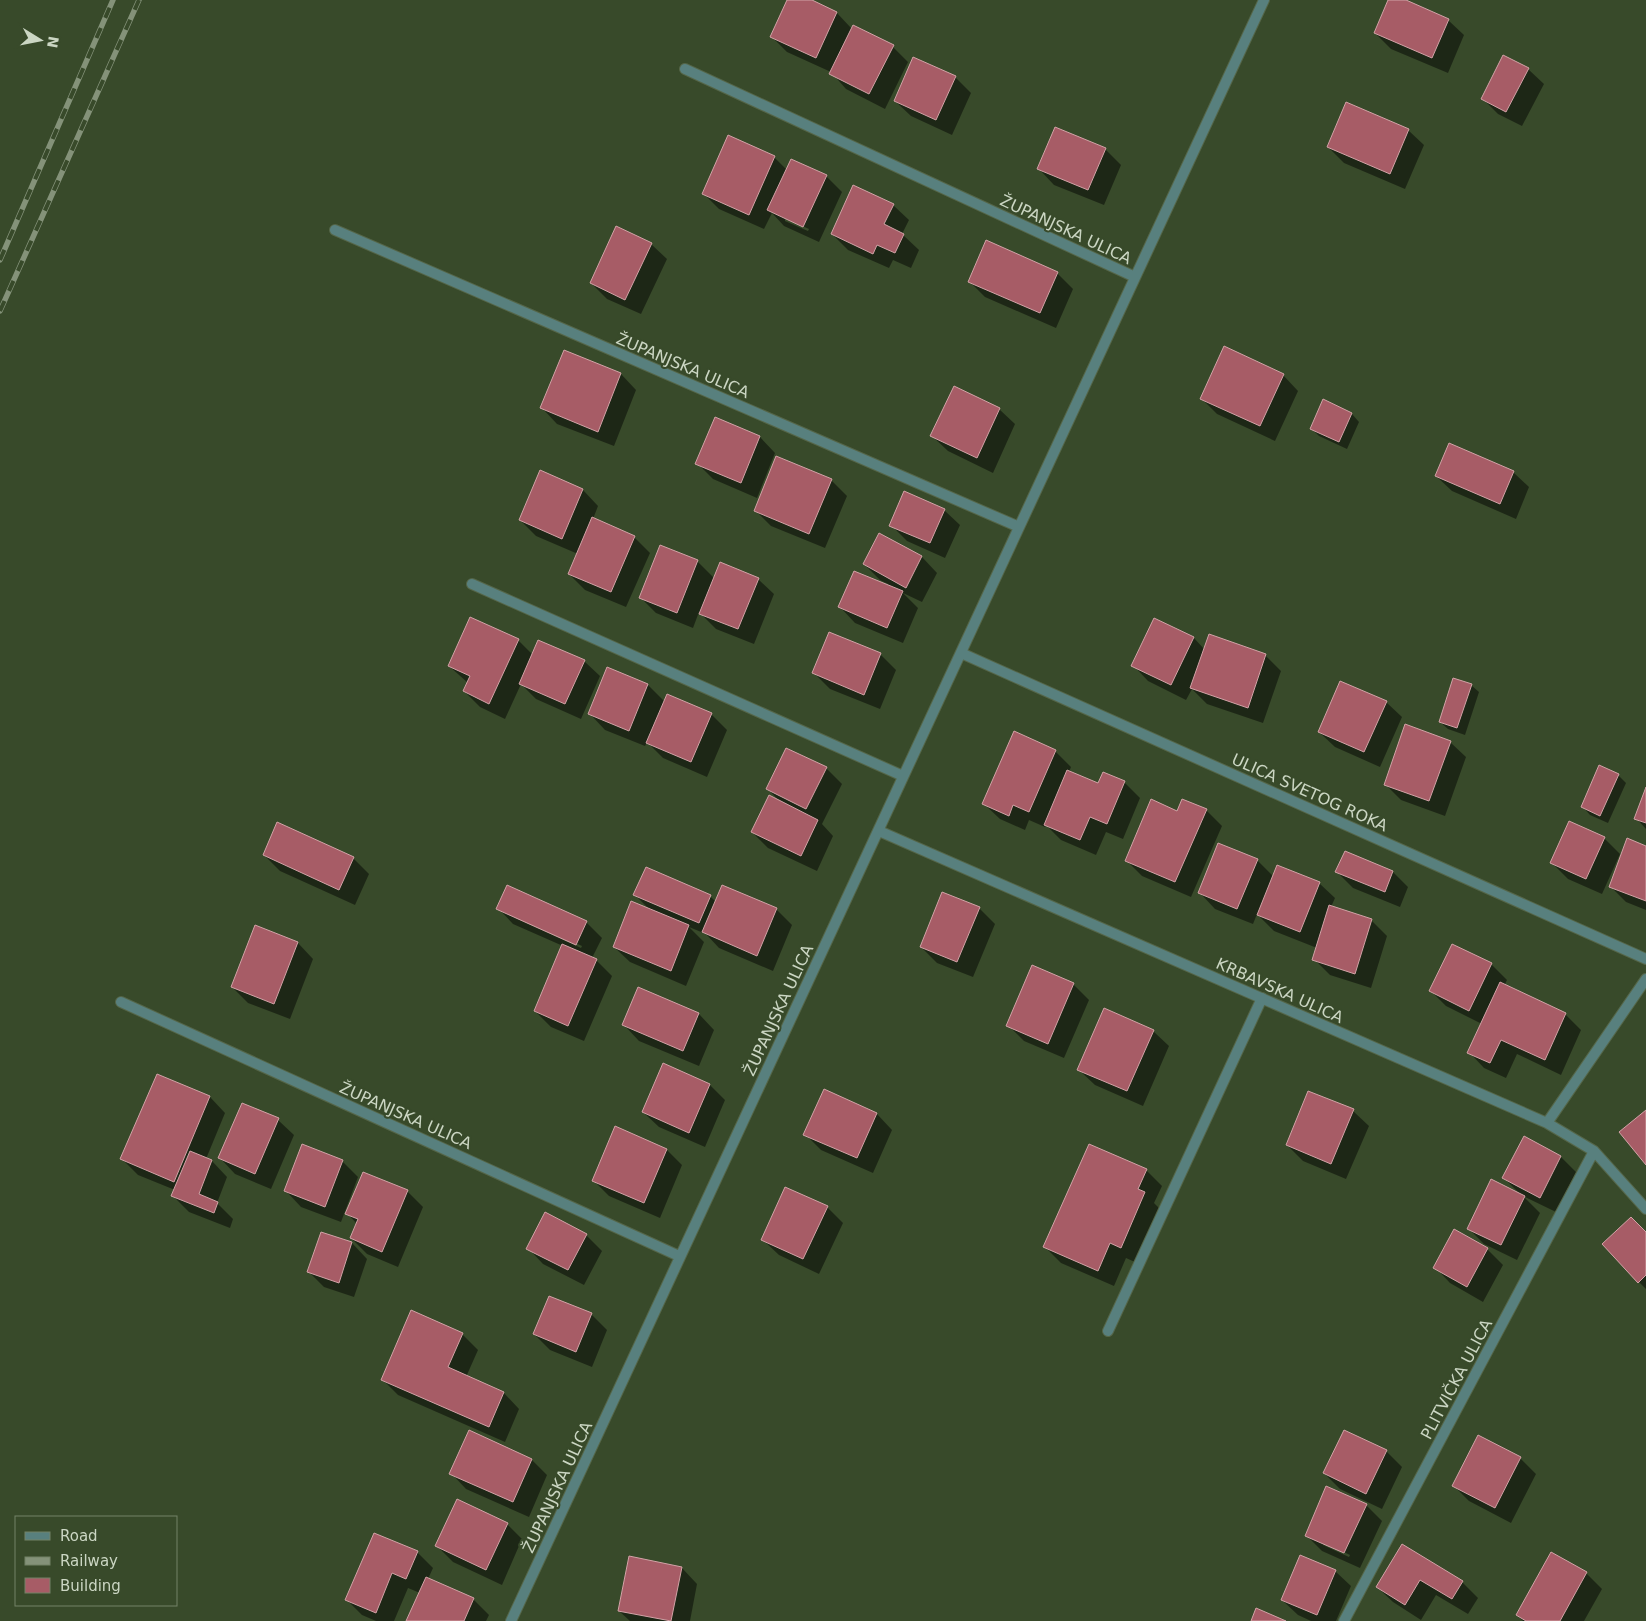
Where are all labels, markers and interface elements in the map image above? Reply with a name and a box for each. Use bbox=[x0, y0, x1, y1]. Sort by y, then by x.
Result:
north arrow bbox=[15, 15, 65, 65]
text: N bbox=[44, 35, 62, 49]
street label: ŽUPANJSKA ULICA bbox=[997, 191, 1135, 268]
street label: ŽUPANJSKA ULICA bbox=[613, 329, 752, 402]
street label: ULICA SVETOG ROKA bbox=[1229, 750, 1391, 835]
street label: ŽUPANJSKA ULICA bbox=[740, 941, 817, 1079]
street label: KRBAVSKA ULICA bbox=[1213, 954, 1346, 1027]
street label: ŽUPANJSKA ULICA bbox=[337, 1078, 475, 1153]
street label: PLITVIČKA ULICA bbox=[1417, 1316, 1496, 1443]
street label: ŽUPANJSKA ULICA bbox=[519, 1418, 596, 1556]
legend bbox=[15, 1516, 178, 1606]
text: Road bbox=[60, 1527, 98, 1545]
text: Railway bbox=[60, 1552, 118, 1570]
text: Building bbox=[60, 1577, 121, 1595]

